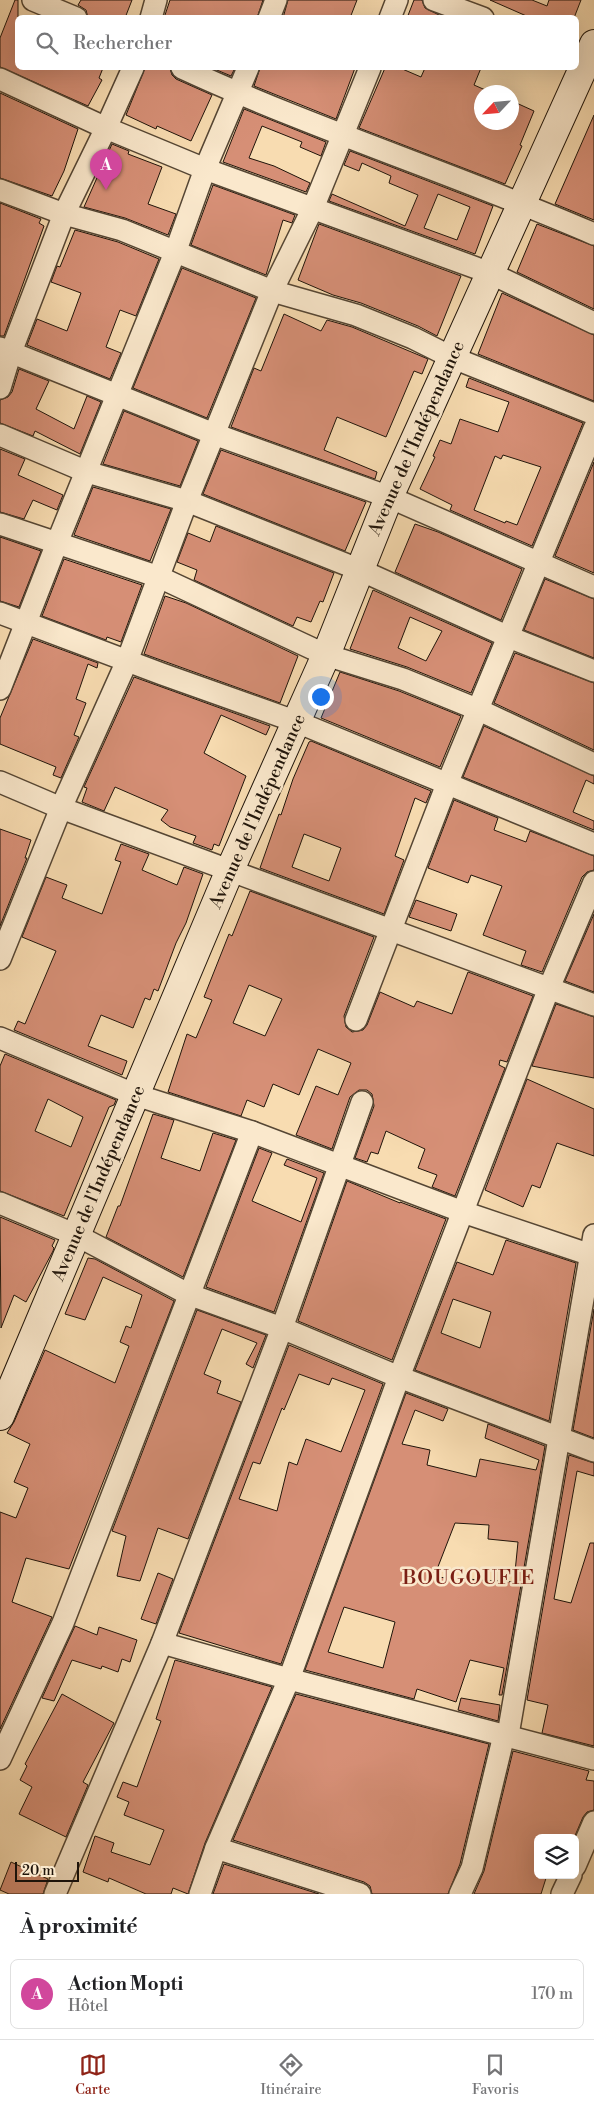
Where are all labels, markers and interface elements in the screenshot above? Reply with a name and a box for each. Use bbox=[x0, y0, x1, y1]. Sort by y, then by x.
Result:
search box bbox=[15, 15, 579, 70]
icon: search bbox=[33, 29, 61, 57]
text: Rechercher bbox=[73, 31, 172, 55]
north arrow bbox=[474, 85, 519, 130]
pin: A bbox=[90, 149, 122, 190]
street label: Avenue de l'Indépendance bbox=[363, 337, 470, 540]
your location bbox=[308, 684, 334, 710]
street label: Avenue de l'Indépendance bbox=[204, 710, 311, 913]
street label: Avenue de l'Indépendance bbox=[46, 1082, 150, 1286]
district label: BOUGOUFIE bbox=[402, 1566, 535, 1591]
map controls bbox=[534, 1834, 579, 1879]
button: layers bbox=[534, 1834, 579, 1879]
scale bar bbox=[15, 1859, 79, 1882]
text: 20 m bbox=[22, 1862, 54, 1880]
text: À proximité bbox=[20, 1914, 137, 1940]
text: Action Mopti bbox=[68, 1972, 183, 1996]
text: A bbox=[31, 1984, 43, 2004]
text: 170 m bbox=[531, 1984, 573, 2004]
text: Hôtel bbox=[68, 1996, 108, 2016]
tab: Carte bbox=[75, 2051, 110, 2099]
tab: Itinéraire bbox=[261, 2051, 322, 2099]
tab: Favoris bbox=[472, 2051, 519, 2099]

